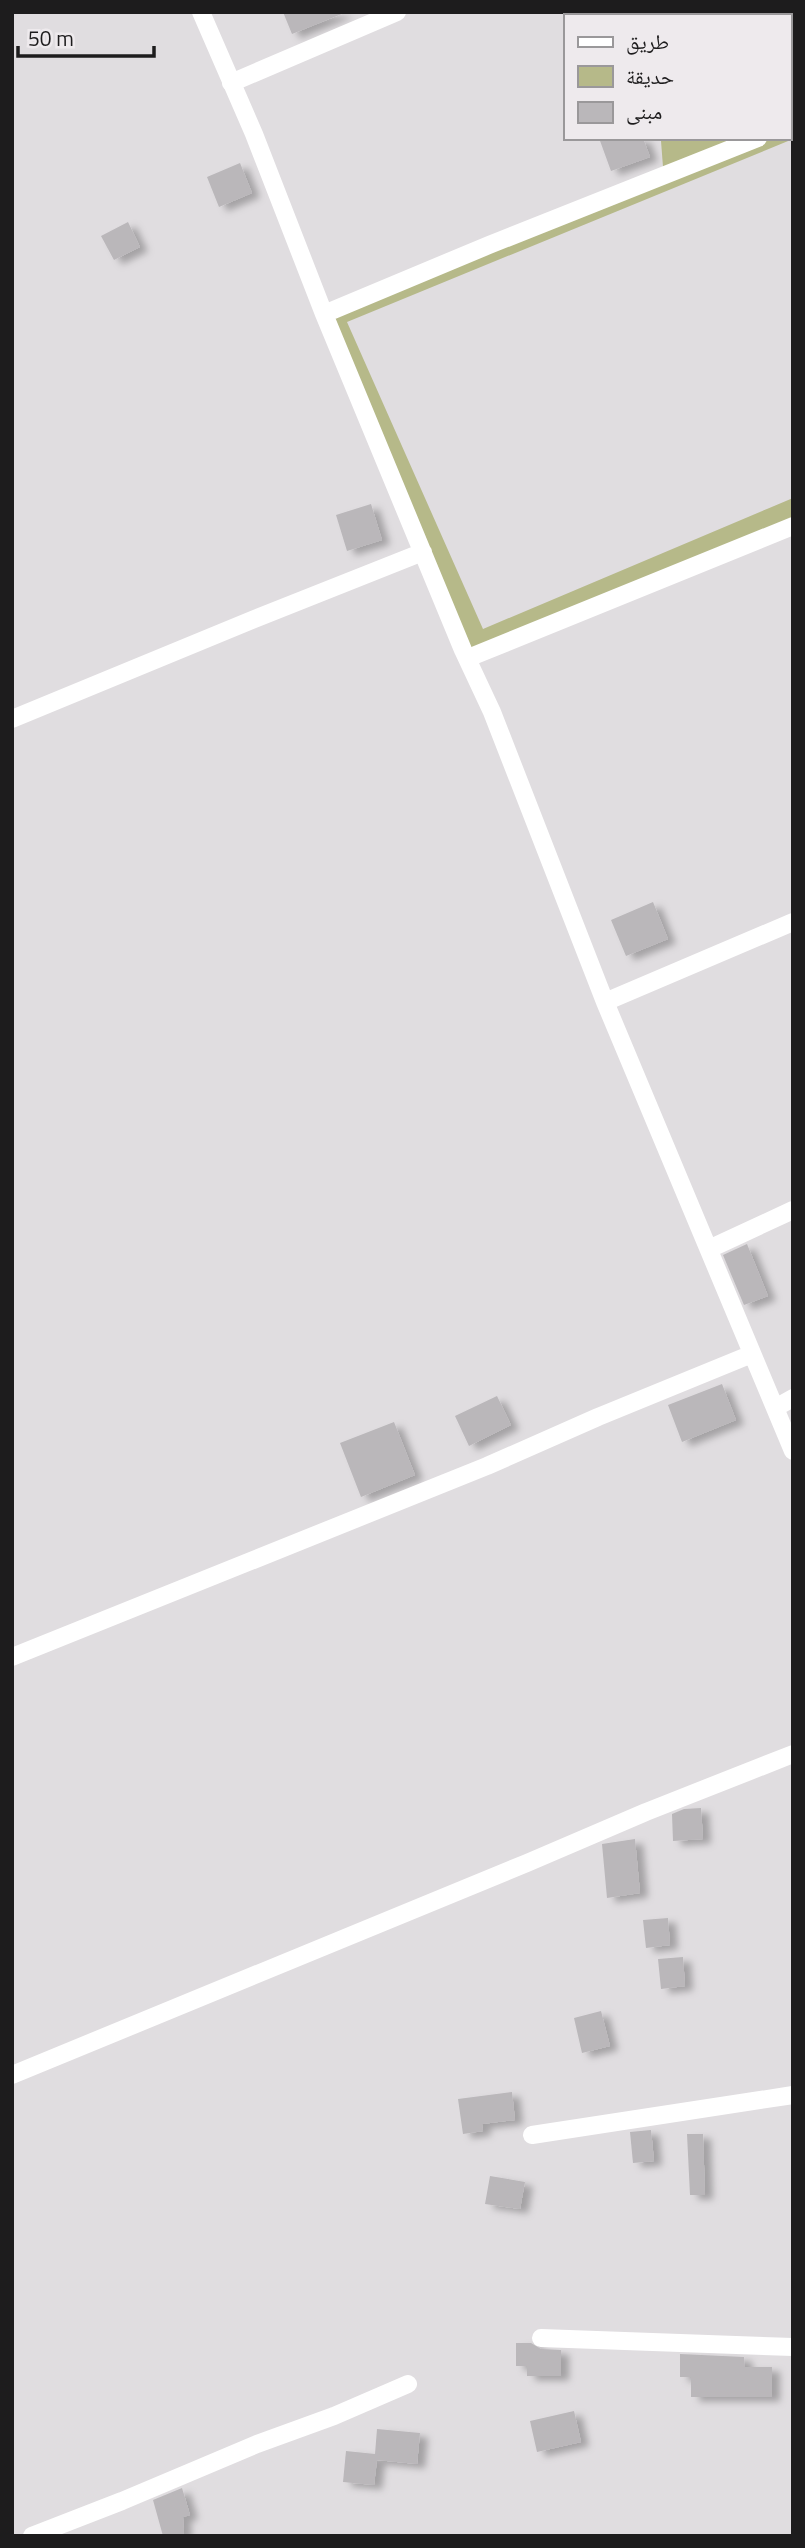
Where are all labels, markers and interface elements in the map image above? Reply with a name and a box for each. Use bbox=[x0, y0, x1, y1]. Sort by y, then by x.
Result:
scale bar bbox=[18, 14, 154, 58]
legend bbox=[564, 14, 791, 140]
text: 50 m bbox=[28, 22, 74, 54]
text: طريق bbox=[626, 25, 669, 57]
text: حديقة bbox=[626, 60, 674, 92]
text: مبنى bbox=[626, 95, 662, 127]

